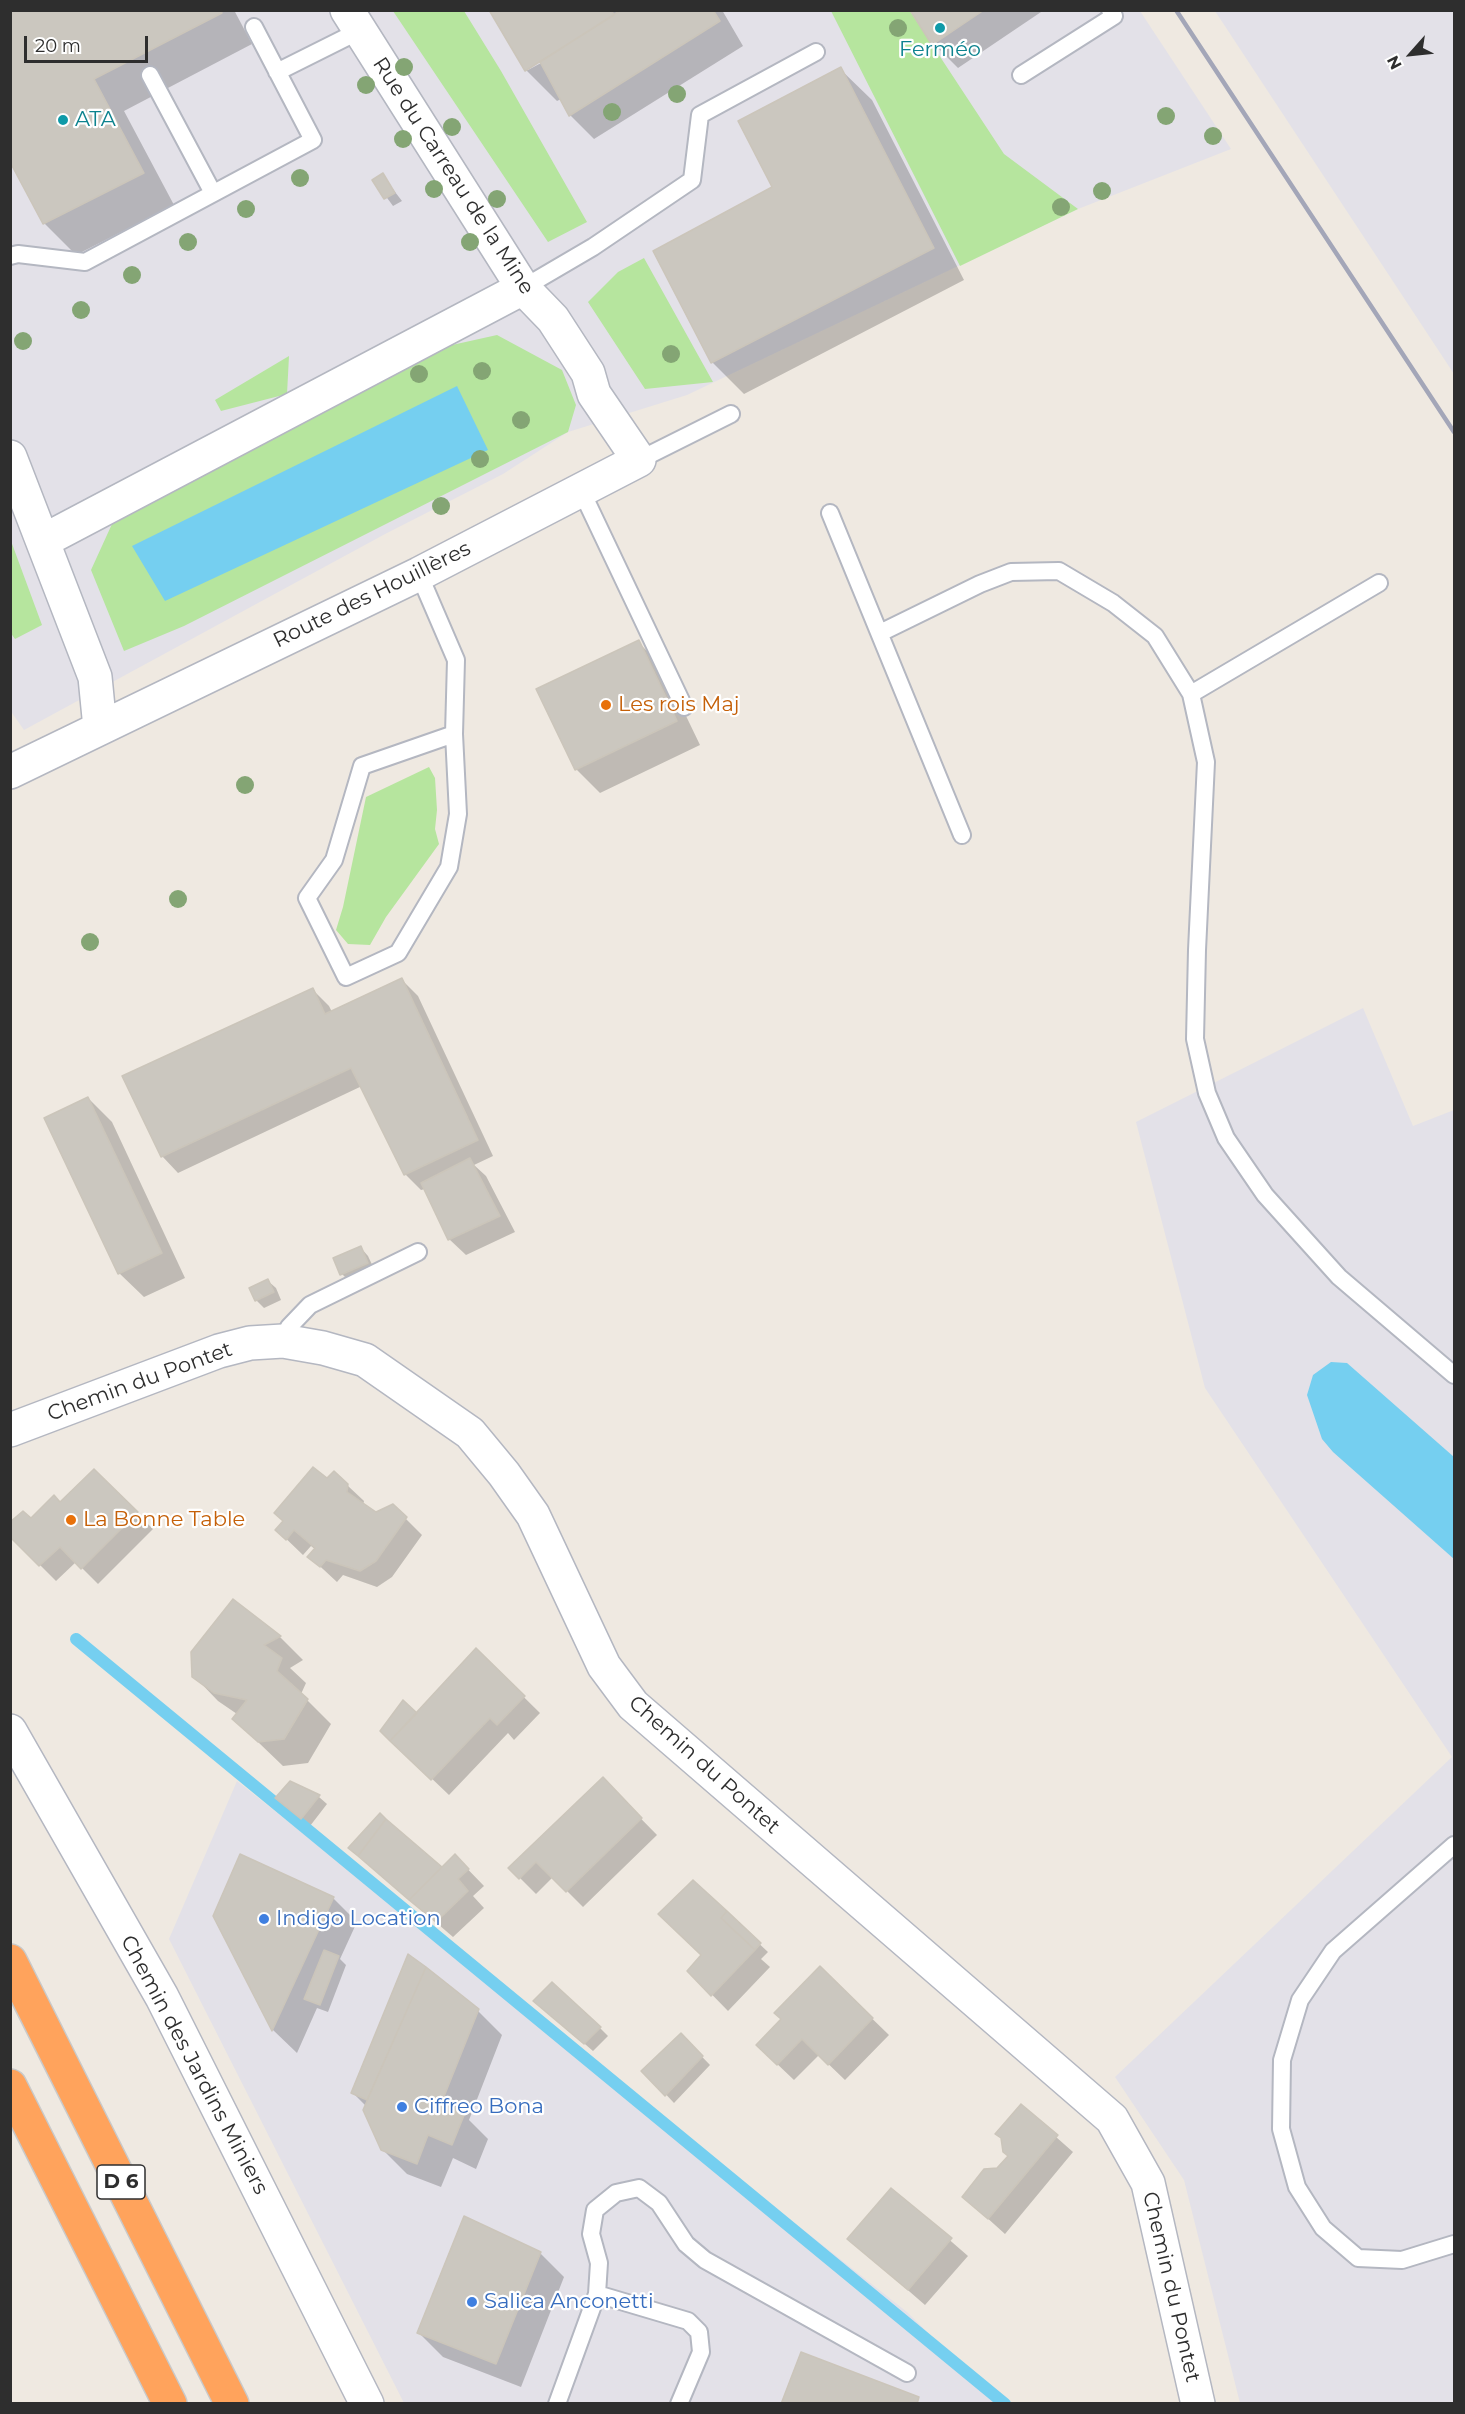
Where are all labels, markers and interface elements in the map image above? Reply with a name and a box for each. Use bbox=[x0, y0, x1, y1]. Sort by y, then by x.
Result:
marker: Ferméo bbox=[933, 21, 947, 35]
scale bar bbox=[27, 24, 152, 62]
north arrow bbox=[1381, 24, 1441, 84]
text: 20 m bbox=[35, 35, 81, 57]
place label: Ferméo bbox=[899, 37, 981, 63]
text: N bbox=[1383, 52, 1406, 72]
street label: Rue du Carreau de la Mine bbox=[367, 53, 539, 299]
place label: ATA bbox=[75, 107, 116, 133]
marker: ATA bbox=[56, 113, 70, 127]
street label: Route des Houillères bbox=[269, 536, 475, 654]
place label: Les rois Maj bbox=[618, 692, 740, 718]
marker: Les rois Maj bbox=[599, 698, 613, 712]
street label: Chemin du Pontet bbox=[44, 1337, 236, 1427]
place label: La Bonne Table bbox=[83, 1507, 245, 1533]
marker: La Bonne Table bbox=[64, 1513, 78, 1527]
street label: Chemin du Pontet bbox=[623, 1690, 785, 1840]
place label: Indigo Location bbox=[276, 1906, 441, 1932]
marker: Indigo Location bbox=[257, 1912, 271, 1926]
street label: Chemin des Jardins Miniers bbox=[115, 1931, 273, 2199]
place label: Ciffreo Bona bbox=[414, 2094, 544, 2120]
marker: Ciffreo Bona bbox=[395, 2100, 409, 2114]
road number: D 6 bbox=[97, 2165, 145, 2199]
street label: Chemin du Pontet bbox=[1137, 2189, 1205, 2385]
place label: Salica Anconetti bbox=[484, 2289, 654, 2315]
marker: Salica Anconetti bbox=[465, 2295, 479, 2309]

